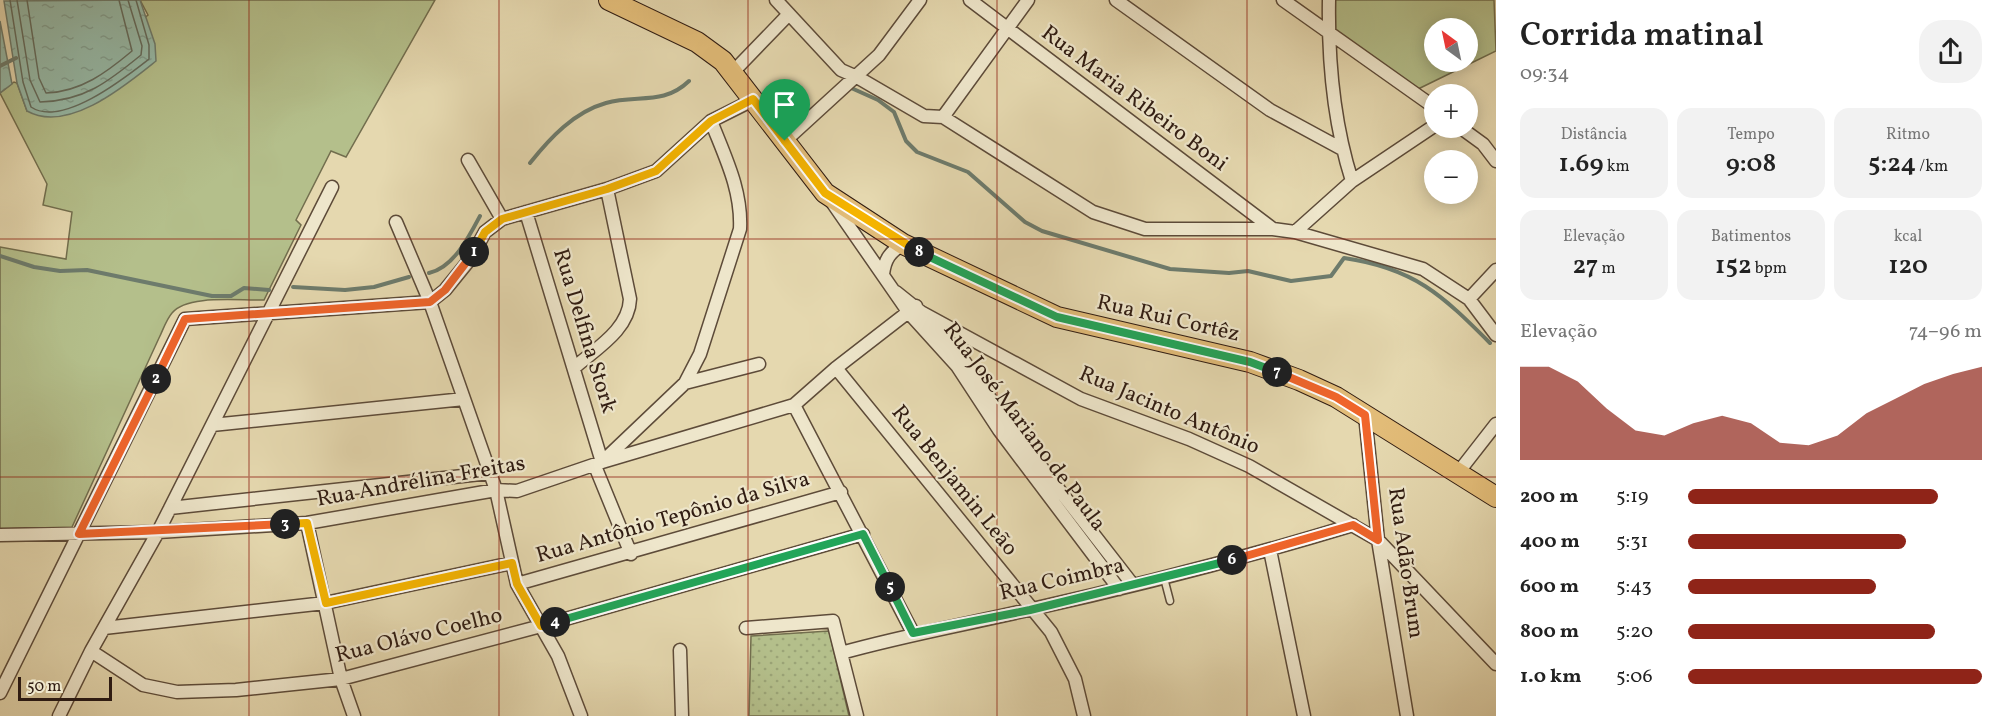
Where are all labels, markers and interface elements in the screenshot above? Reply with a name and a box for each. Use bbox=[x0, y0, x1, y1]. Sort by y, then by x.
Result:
text: Corrida matinal bbox=[1520, 14, 1764, 60]
street label: Rua Maria Ribeiro Boni bbox=[1034, 18, 1234, 180]
north arrow bbox=[1424, 18, 1478, 72]
map controls bbox=[1424, 18, 1478, 204]
button: share bbox=[1919, 20, 1982, 83]
text: 09:34 bbox=[1520, 60, 1570, 88]
pin bbox=[759, 79, 810, 141]
button: + bbox=[1424, 84, 1478, 138]
icon: arrive bbox=[768, 88, 801, 121]
text: Distância bbox=[1561, 124, 1627, 146]
text: Tempo bbox=[1727, 124, 1775, 146]
text: Ritmo bbox=[1886, 124, 1930, 146]
text: 1.69 bbox=[1558, 146, 1603, 182]
text: 9:08 bbox=[1726, 146, 1776, 182]
text: 5:24 bbox=[1868, 146, 1916, 182]
button: − bbox=[1424, 150, 1478, 204]
text: km bbox=[1603, 156, 1630, 178]
text: /km bbox=[1916, 156, 1948, 178]
text: Elevação bbox=[1563, 226, 1625, 248]
text: Batimentos bbox=[1711, 226, 1791, 248]
text: kcal bbox=[1894, 226, 1922, 248]
pin: 1 bbox=[459, 237, 489, 267]
pin: 8 bbox=[904, 237, 934, 267]
text: 1 bbox=[471, 241, 477, 263]
text: 8 bbox=[915, 241, 923, 263]
street label: Rua Delfina Stork bbox=[544, 245, 624, 417]
text: 27 bbox=[1572, 248, 1598, 284]
text: 152 bbox=[1715, 248, 1752, 284]
text: 120 bbox=[1888, 248, 1928, 284]
text: m bbox=[1598, 258, 1616, 280]
text: bpm bbox=[1752, 258, 1787, 280]
street label: Rua Rui Cortêz bbox=[1094, 288, 1242, 350]
street label: Rua José Mariano de Paula bbox=[935, 316, 1113, 538]
text: Elevação bbox=[1520, 318, 1597, 346]
text: 74–96 m bbox=[1909, 318, 1982, 346]
pin: 7 bbox=[1262, 357, 1292, 387]
street label: Rua Jacinto Antônio bbox=[1074, 359, 1264, 463]
text: 7 bbox=[1273, 361, 1281, 383]
pin: 2 bbox=[141, 364, 171, 394]
text: 2 bbox=[152, 368, 160, 390]
street label: Rua Benjamin Leão bbox=[883, 399, 1025, 563]
street label: Rua Andrélina Freitas bbox=[314, 448, 528, 516]
street label: Rua Antônio Tepônio da Silva bbox=[532, 464, 814, 572]
text: 200 m bbox=[1520, 483, 1578, 511]
text: 5:19 bbox=[1616, 483, 1648, 511]
street label: Rua Adão Brum bbox=[1379, 486, 1431, 640]
pin: 3 bbox=[270, 509, 300, 539]
text: 3 bbox=[281, 513, 289, 535]
text: 400 m bbox=[1520, 528, 1580, 556]
text: 5:31 bbox=[1616, 528, 1648, 556]
pin: 6 bbox=[1217, 545, 1247, 575]
text: 6 bbox=[1228, 549, 1236, 571]
street label: Rua Coimbra bbox=[997, 551, 1127, 609]
pin: 5 bbox=[875, 572, 905, 602]
text: 600 m bbox=[1520, 573, 1579, 601]
text: 5:43 bbox=[1616, 573, 1652, 601]
text: 5 bbox=[886, 576, 894, 598]
street label: Rua Olávo Coelho bbox=[332, 600, 506, 672]
pin: 4 bbox=[540, 607, 570, 637]
text: 4 bbox=[550, 611, 560, 633]
text: 800 m bbox=[1520, 618, 1579, 646]
text: 5:20 bbox=[1616, 618, 1653, 646]
text: 1.0 km bbox=[1520, 663, 1582, 691]
text: 5:06 bbox=[1616, 663, 1653, 691]
scale bar bbox=[18, 674, 112, 702]
text: 50 m bbox=[27, 676, 61, 698]

